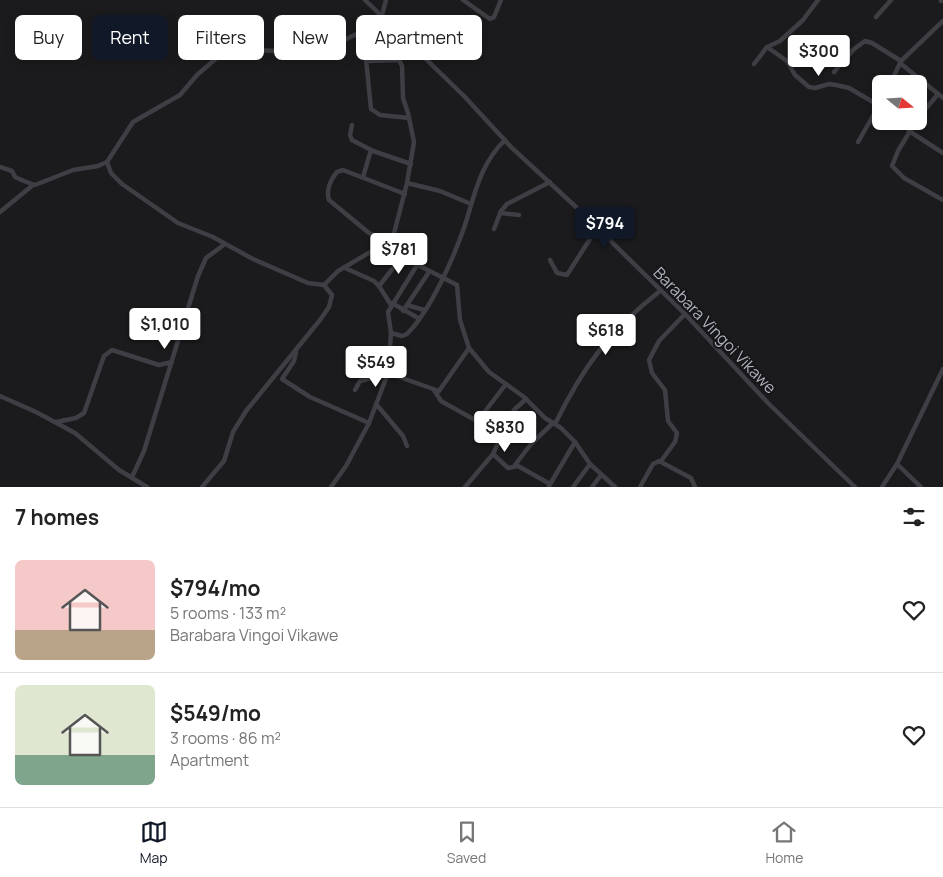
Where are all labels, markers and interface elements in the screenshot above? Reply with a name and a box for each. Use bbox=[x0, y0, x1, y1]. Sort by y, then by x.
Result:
chip: Buy bbox=[15, 15, 82, 60]
chip: Rent bbox=[92, 15, 168, 60]
chip: Filters bbox=[178, 15, 264, 60]
chip: New bbox=[274, 15, 346, 60]
chip: Apartment bbox=[356, 15, 482, 60]
pin: $300 bbox=[789, 34, 849, 77]
text: $300 bbox=[799, 40, 839, 62]
north arrow bbox=[872, 75, 928, 130]
map controls bbox=[872, 75, 927, 130]
pin: $794 bbox=[575, 206, 635, 249]
text: $794 bbox=[586, 212, 624, 234]
pin: $781 bbox=[369, 232, 429, 275]
text: $781 bbox=[381, 238, 417, 260]
street label: Barabara Vingoi Vikawe bbox=[649, 262, 781, 398]
pin: $1,010 bbox=[124, 308, 206, 350]
text: $1,010 bbox=[140, 313, 190, 335]
pin: $618 bbox=[576, 314, 636, 356]
text: $618 bbox=[588, 319, 624, 341]
pin: $549 bbox=[346, 346, 406, 388]
text: $549 bbox=[357, 351, 395, 373]
pin: $830 bbox=[475, 410, 535, 453]
text: $830 bbox=[485, 416, 525, 438]
text: 7 homes bbox=[15, 503, 99, 531]
icon: filters bbox=[900, 503, 928, 531]
text: $794/mo bbox=[170, 574, 260, 602]
icon: home bbox=[55, 580, 115, 640]
icon: heart bbox=[900, 596, 928, 624]
text: 5 rooms · 133 m² bbox=[170, 602, 286, 624]
text: Barabara Vingoi Vikawe bbox=[170, 624, 338, 646]
text: $549/mo bbox=[170, 699, 261, 727]
icon: home bbox=[55, 705, 115, 765]
icon: heart bbox=[900, 721, 928, 749]
text: 3 rooms · 86 m² bbox=[170, 727, 281, 749]
text: Apartment bbox=[170, 749, 249, 771]
tab: Map bbox=[140, 818, 168, 867]
tab: Saved bbox=[447, 818, 486, 867]
tab: Home bbox=[766, 818, 803, 867]

